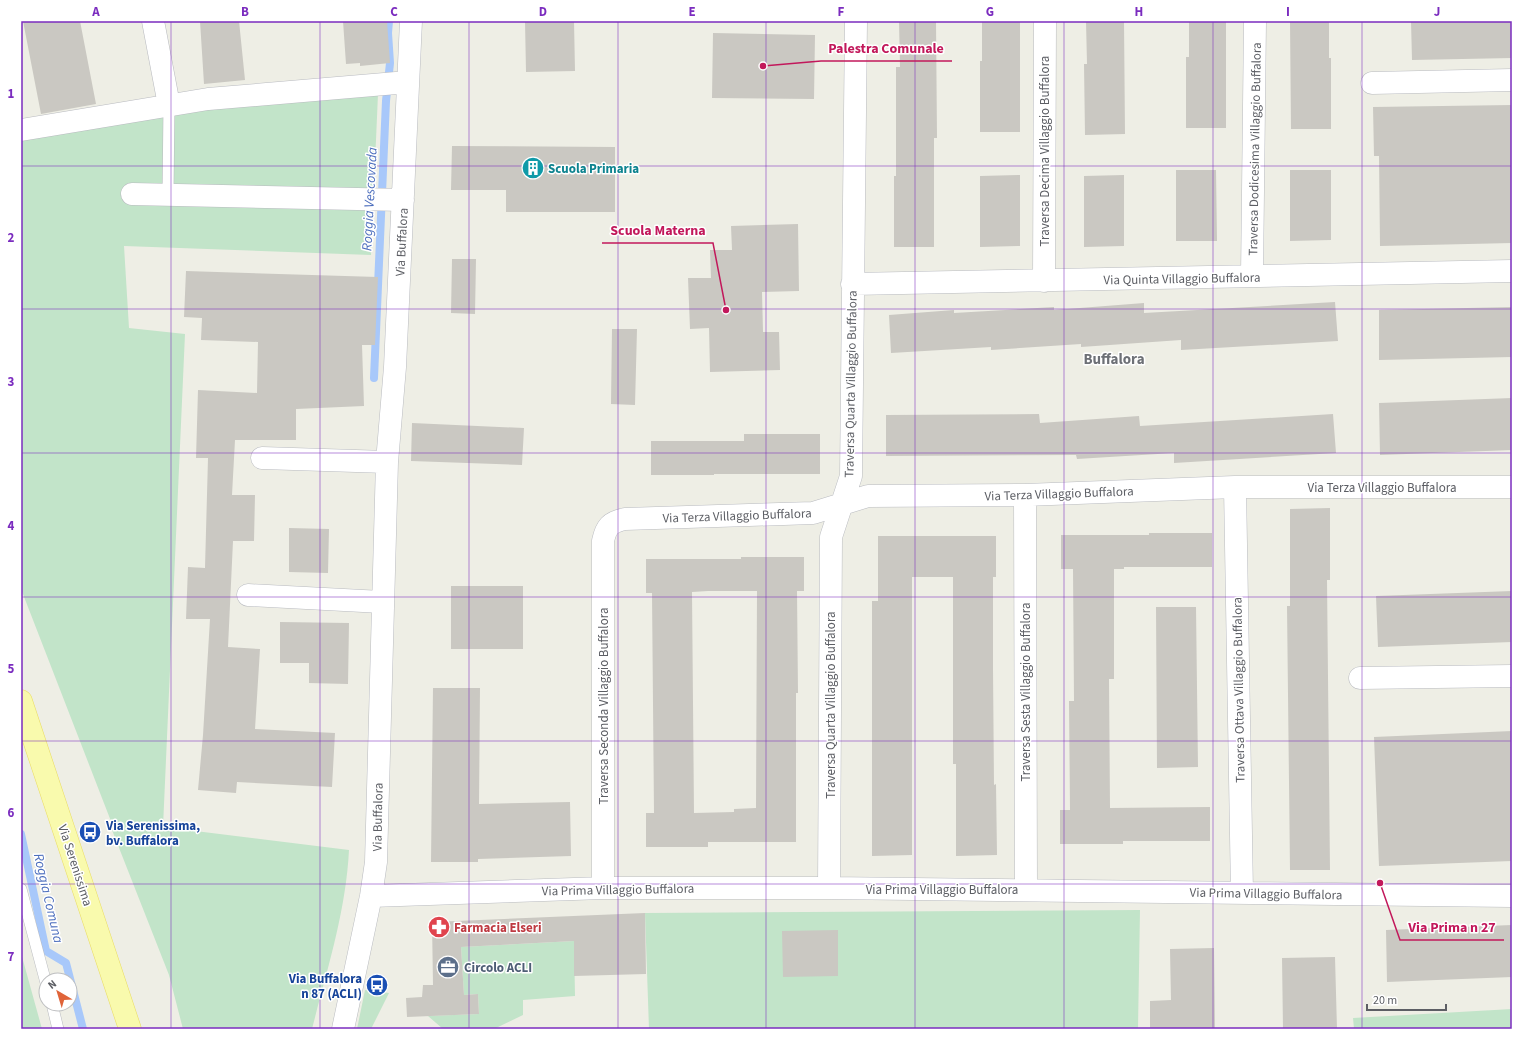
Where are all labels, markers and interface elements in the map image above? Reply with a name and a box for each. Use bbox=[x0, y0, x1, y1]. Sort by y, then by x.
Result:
text: A bbox=[91, 3, 100, 21]
text: B bbox=[241, 3, 249, 21]
text: C bbox=[390, 3, 398, 21]
text: D bbox=[539, 3, 547, 21]
text: E bbox=[688, 3, 696, 21]
text: F bbox=[838, 3, 845, 21]
text: G bbox=[986, 3, 994, 21]
text: H bbox=[1135, 3, 1143, 21]
text: I bbox=[1286, 3, 1290, 21]
text: J bbox=[1434, 3, 1440, 21]
callout: Palestra Comunale bbox=[821, 35, 952, 61]
text: Palestra Comunale bbox=[828, 39, 944, 59]
street label: Traversa Dodicesima Villaggio Buffalora bbox=[1244, 42, 1266, 256]
street label: Traversa Decima Villaggio Buffalora bbox=[1036, 56, 1054, 246]
text: 1 bbox=[8, 85, 15, 103]
water label: Roggia Vescovada bbox=[357, 146, 383, 251]
building icon: Scuola Primaria bbox=[520, 155, 546, 181]
place label: Scuola Primaria bbox=[548, 160, 639, 178]
street label: Via Buffalora bbox=[391, 207, 413, 277]
callout: Scuola Materna bbox=[602, 217, 713, 243]
text: Scuola Materna bbox=[610, 221, 706, 241]
text: 2 bbox=[8, 229, 15, 247]
street label: Via Quinta Villaggio Buffalora bbox=[1103, 269, 1261, 289]
street label: Traversa Quarta Villaggio Buffalora bbox=[840, 290, 862, 478]
district label: Buffalora bbox=[1083, 349, 1145, 370]
text: 3 bbox=[8, 373, 15, 391]
street label: Via Terza Villaggio Buffalora bbox=[1307, 479, 1457, 497]
street label: Via Terza Villaggio Buffalora bbox=[984, 482, 1134, 506]
street label: Via Terza Villaggio Buffalora bbox=[662, 504, 812, 528]
text: 4 bbox=[8, 517, 15, 535]
street label: Traversa Ottava Villaggio Buffalora bbox=[1228, 597, 1250, 783]
street label: Traversa Sesta Villaggio Buffalora bbox=[1017, 602, 1035, 782]
street label: Traversa Seconda Villaggio Buffalora bbox=[595, 608, 613, 804]
street label: Traversa Quarta Villaggio Buffalora bbox=[822, 611, 840, 799]
text: 5 bbox=[8, 660, 15, 678]
street label: Via Buffalora bbox=[368, 783, 388, 852]
text: 6 bbox=[8, 804, 15, 822]
place label: Via Serenissima, bv. Buffalora bbox=[105, 817, 200, 850]
bus stop icon: Via Serenissima, bv. Buffalora bbox=[77, 819, 103, 845]
street label: Via Serenissima bbox=[53, 822, 97, 909]
water label: Roggia Comuna bbox=[28, 851, 68, 946]
street label: Via Prima Villaggio Buffalora bbox=[542, 880, 695, 900]
street label: Via Prima Villaggio Buffalora bbox=[866, 881, 1018, 899]
street label: Via Prima Villaggio Buffalora bbox=[1189, 884, 1342, 904]
pharmacy icon: Farmacia Elseri bbox=[426, 914, 452, 940]
callout: Via Prima n 27 bbox=[1400, 914, 1504, 940]
text: Via Prima n 27 bbox=[1407, 918, 1496, 938]
place label: Farmacia Elseri bbox=[454, 919, 542, 937]
text: 7 bbox=[8, 948, 15, 966]
office icon: Circolo ACLI bbox=[435, 954, 461, 980]
place label: Circolo ACLI bbox=[464, 959, 532, 977]
place label: Via Buffalora n 87 (ACLI) bbox=[288, 970, 362, 1003]
north arrow bbox=[38, 972, 78, 1012]
bus stop icon: Via Buffalora n 87 (ACLI) bbox=[364, 972, 390, 998]
text: N bbox=[45, 976, 60, 993]
scale bar bbox=[1367, 986, 1446, 1012]
text: 20 m bbox=[1373, 992, 1397, 1009]

